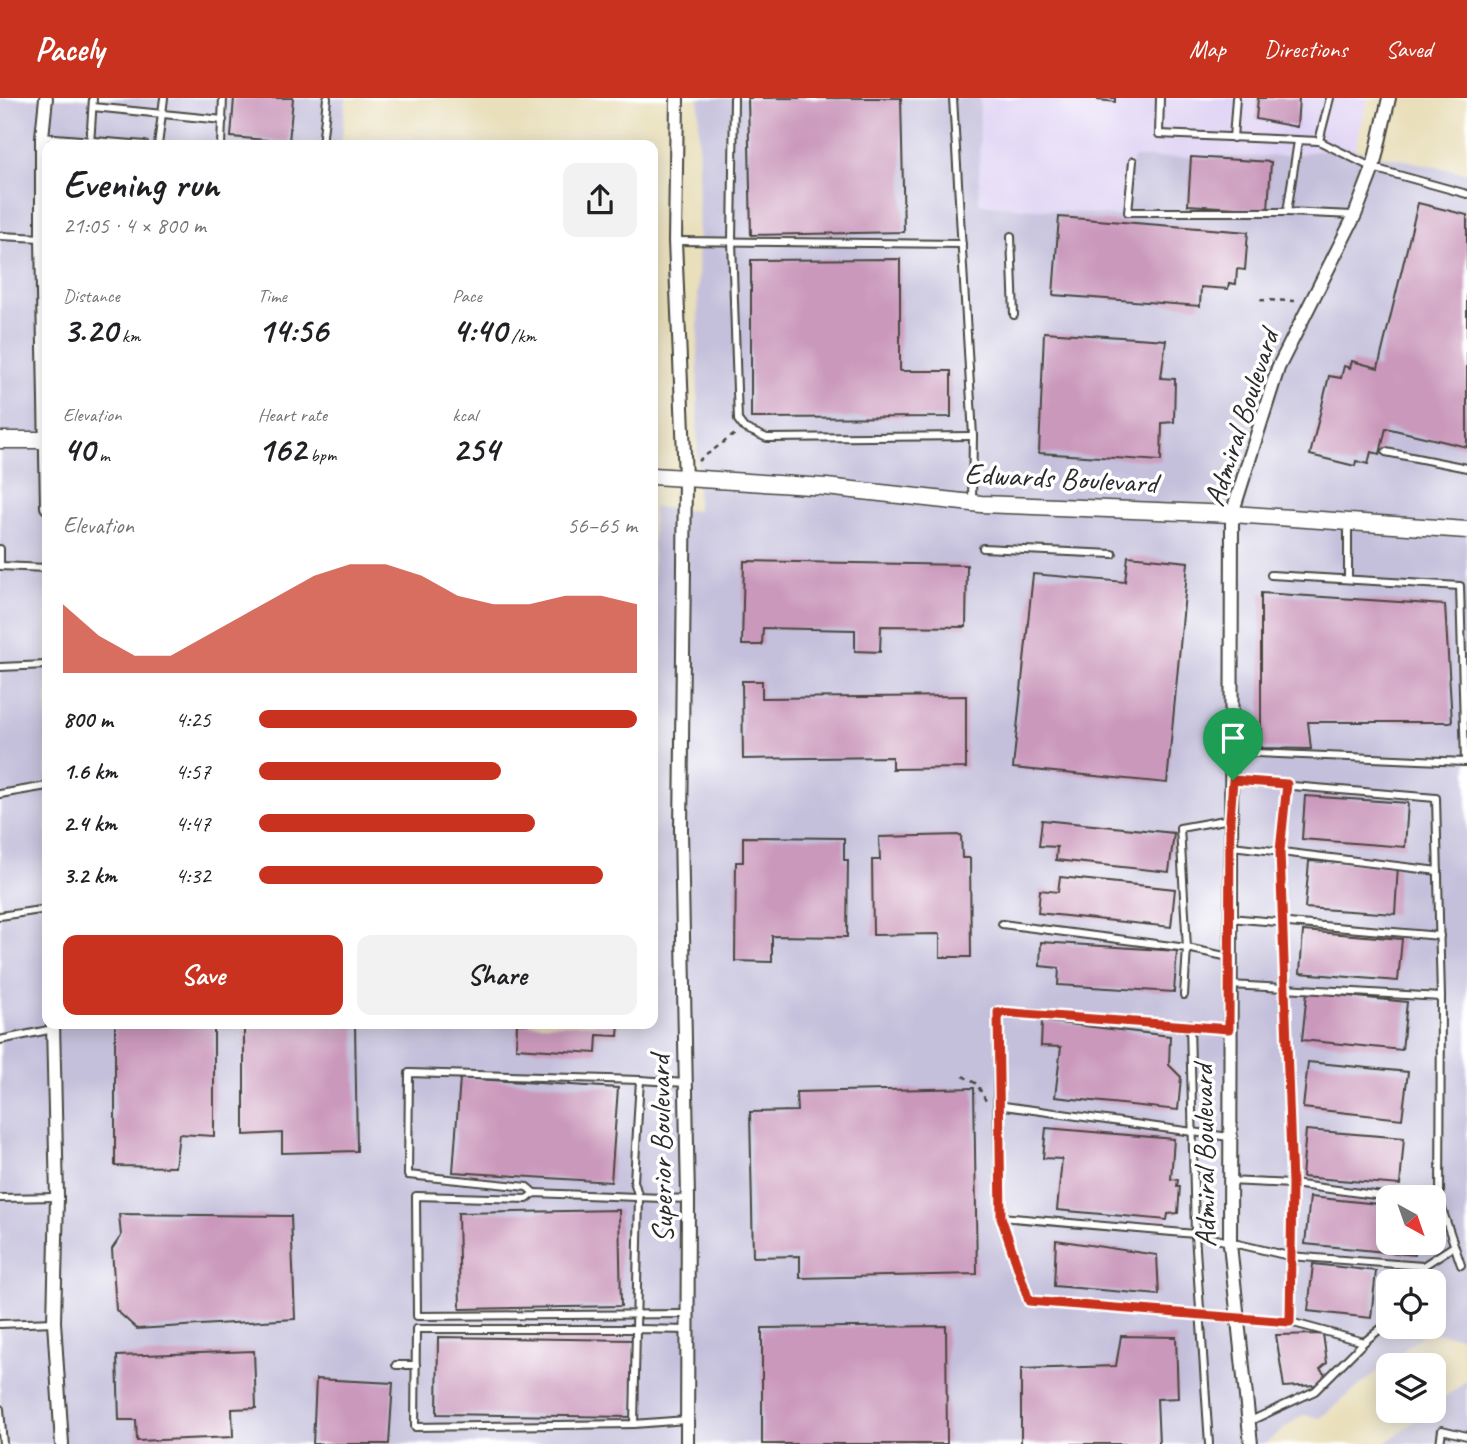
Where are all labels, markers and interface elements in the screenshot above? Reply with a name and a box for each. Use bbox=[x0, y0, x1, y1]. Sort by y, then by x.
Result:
text: Pacely bbox=[35, 28, 104, 70]
text: Map bbox=[1189, 34, 1226, 64]
text: Directions bbox=[1264, 34, 1347, 64]
text: Saved bbox=[1385, 34, 1432, 64]
text: Evening run bbox=[63, 161, 219, 208]
button: share bbox=[563, 163, 637, 237]
text: 21:05 · 4 × 800 m bbox=[63, 211, 206, 240]
text: Distance bbox=[63, 284, 120, 308]
text: Time bbox=[258, 284, 287, 308]
text: Pace bbox=[452, 284, 482, 308]
text: 3.20 bbox=[63, 308, 117, 353]
text: 14:56 bbox=[258, 308, 328, 353]
text: 4:40 bbox=[452, 308, 507, 353]
street label: Admiral Boulevard bbox=[1195, 321, 1289, 511]
text: km bbox=[117, 324, 140, 348]
text: /km bbox=[507, 324, 536, 348]
text: Elevation bbox=[63, 403, 121, 427]
text: Heart rate bbox=[258, 403, 327, 427]
text: kcal bbox=[452, 403, 477, 427]
text: 40 bbox=[63, 427, 95, 472]
text: 162 bbox=[258, 427, 306, 472]
text: 254 bbox=[452, 427, 499, 472]
text: m bbox=[95, 443, 110, 467]
text: bpm bbox=[306, 443, 336, 467]
street label: Edwards Boulevard bbox=[964, 454, 1163, 502]
text: Elevation bbox=[63, 511, 134, 540]
text: 56–65 m bbox=[567, 511, 637, 540]
text: 800 m bbox=[63, 705, 113, 734]
text: 4:25 bbox=[175, 705, 211, 734]
pin bbox=[1203, 708, 1263, 780]
icon: arrive bbox=[1214, 719, 1252, 757]
text: 1.6 km bbox=[63, 757, 117, 786]
text: 4:57 bbox=[175, 757, 211, 786]
text: 2.4 km bbox=[63, 809, 117, 838]
text: 4:47 bbox=[175, 809, 211, 838]
text: 3.2 km bbox=[63, 861, 117, 890]
text: 4:32 bbox=[175, 861, 211, 890]
button: Save bbox=[63, 935, 343, 1015]
button: Share bbox=[357, 935, 637, 1015]
street label: Superior Boulevard bbox=[640, 1051, 682, 1243]
street label: Admiral Boulevard bbox=[1183, 1060, 1225, 1248]
north arrow bbox=[1376, 1185, 1446, 1255]
map controls bbox=[1376, 1185, 1446, 1423]
button: locate bbox=[1376, 1269, 1446, 1339]
button: layers bbox=[1376, 1353, 1446, 1423]

